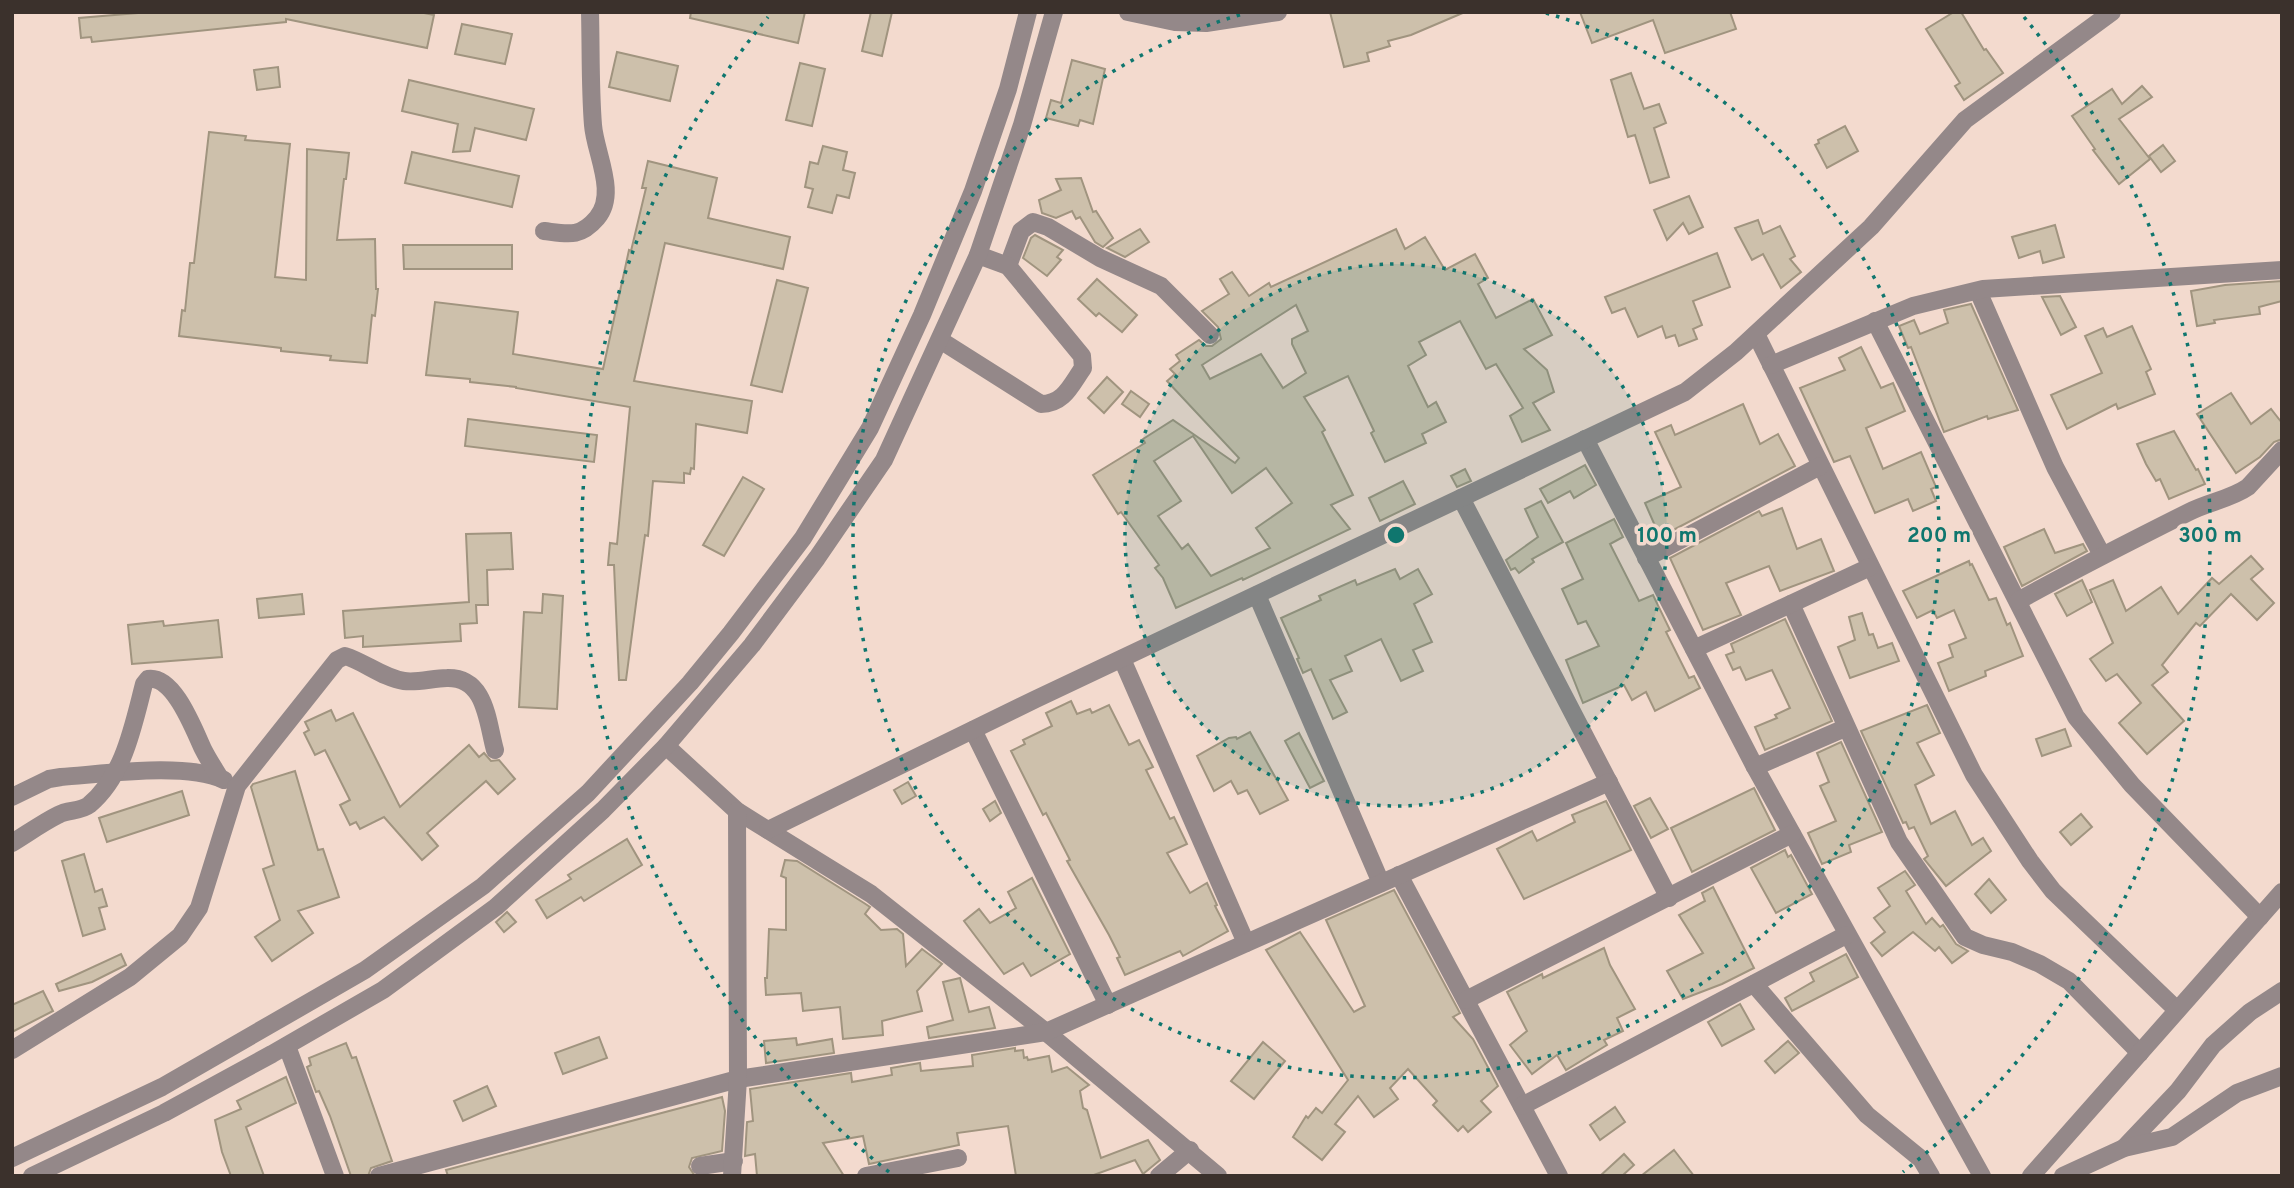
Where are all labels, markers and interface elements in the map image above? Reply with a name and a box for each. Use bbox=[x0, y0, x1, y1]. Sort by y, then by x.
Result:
centre of rings bbox=[1384, 523, 1408, 547]
text: 100 m bbox=[1637, 523, 1697, 550]
text: 200 m bbox=[1907, 523, 1971, 550]
text: 300 m bbox=[2178, 523, 2242, 550]

